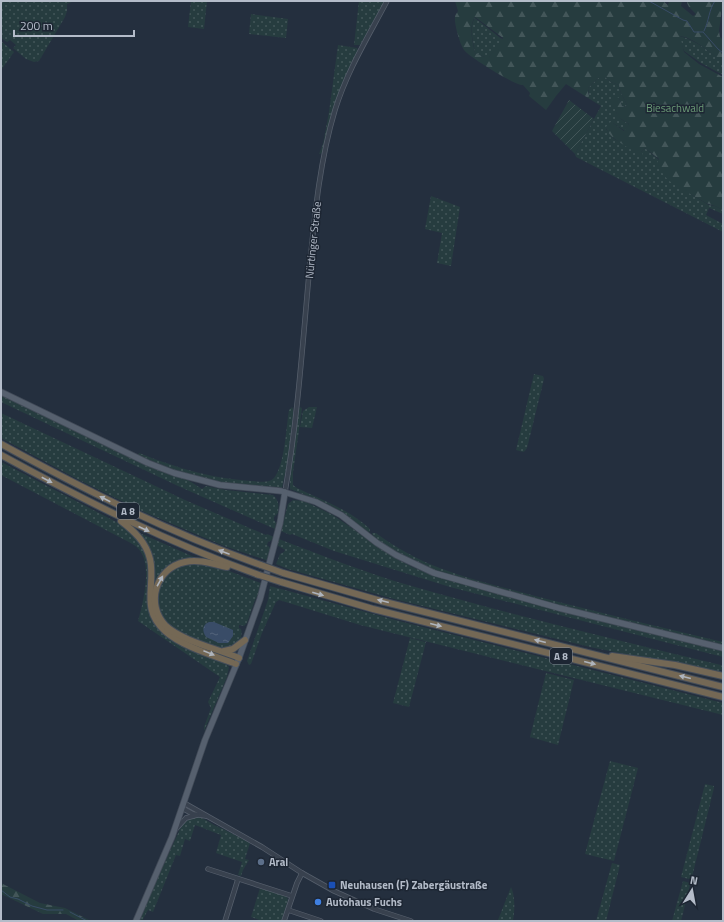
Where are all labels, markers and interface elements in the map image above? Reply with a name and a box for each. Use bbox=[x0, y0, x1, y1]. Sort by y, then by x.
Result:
scale bar bbox=[14, 12, 134, 38]
text: 200 m bbox=[20, 16, 53, 35]
park label: Biesachwald bbox=[646, 100, 704, 116]
street label: Nürtinger Straße bbox=[301, 200, 325, 279]
one-way arrow bbox=[41, 477, 53, 483]
one-way arrow bbox=[99, 496, 111, 502]
road number: A 8 bbox=[117, 503, 139, 519]
one-way arrow bbox=[138, 526, 149, 532]
one-way arrow bbox=[217, 549, 229, 555]
one-way arrow bbox=[156, 575, 163, 587]
one-way arrow bbox=[312, 591, 324, 597]
one-way arrow bbox=[377, 598, 389, 604]
one-way arrow bbox=[430, 622, 443, 628]
one-way arrow bbox=[534, 638, 546, 644]
road number: A 8 bbox=[550, 648, 572, 664]
one-way arrow bbox=[203, 651, 215, 657]
one-way arrow bbox=[583, 661, 596, 667]
one-way arrow bbox=[679, 674, 691, 680]
place label: Aral bbox=[269, 854, 288, 870]
marker: Aral bbox=[256, 857, 266, 867]
north arrow bbox=[672, 870, 712, 910]
text: N bbox=[689, 872, 699, 889]
place label: Neuhausen (F) Zabergäustraße bbox=[340, 877, 488, 893]
marker: Neuhausen (F) Zabergäustraße bbox=[327, 880, 337, 890]
place label: Autohaus Fuchs bbox=[326, 894, 402, 910]
marker: Autohaus Fuchs bbox=[313, 897, 323, 907]

